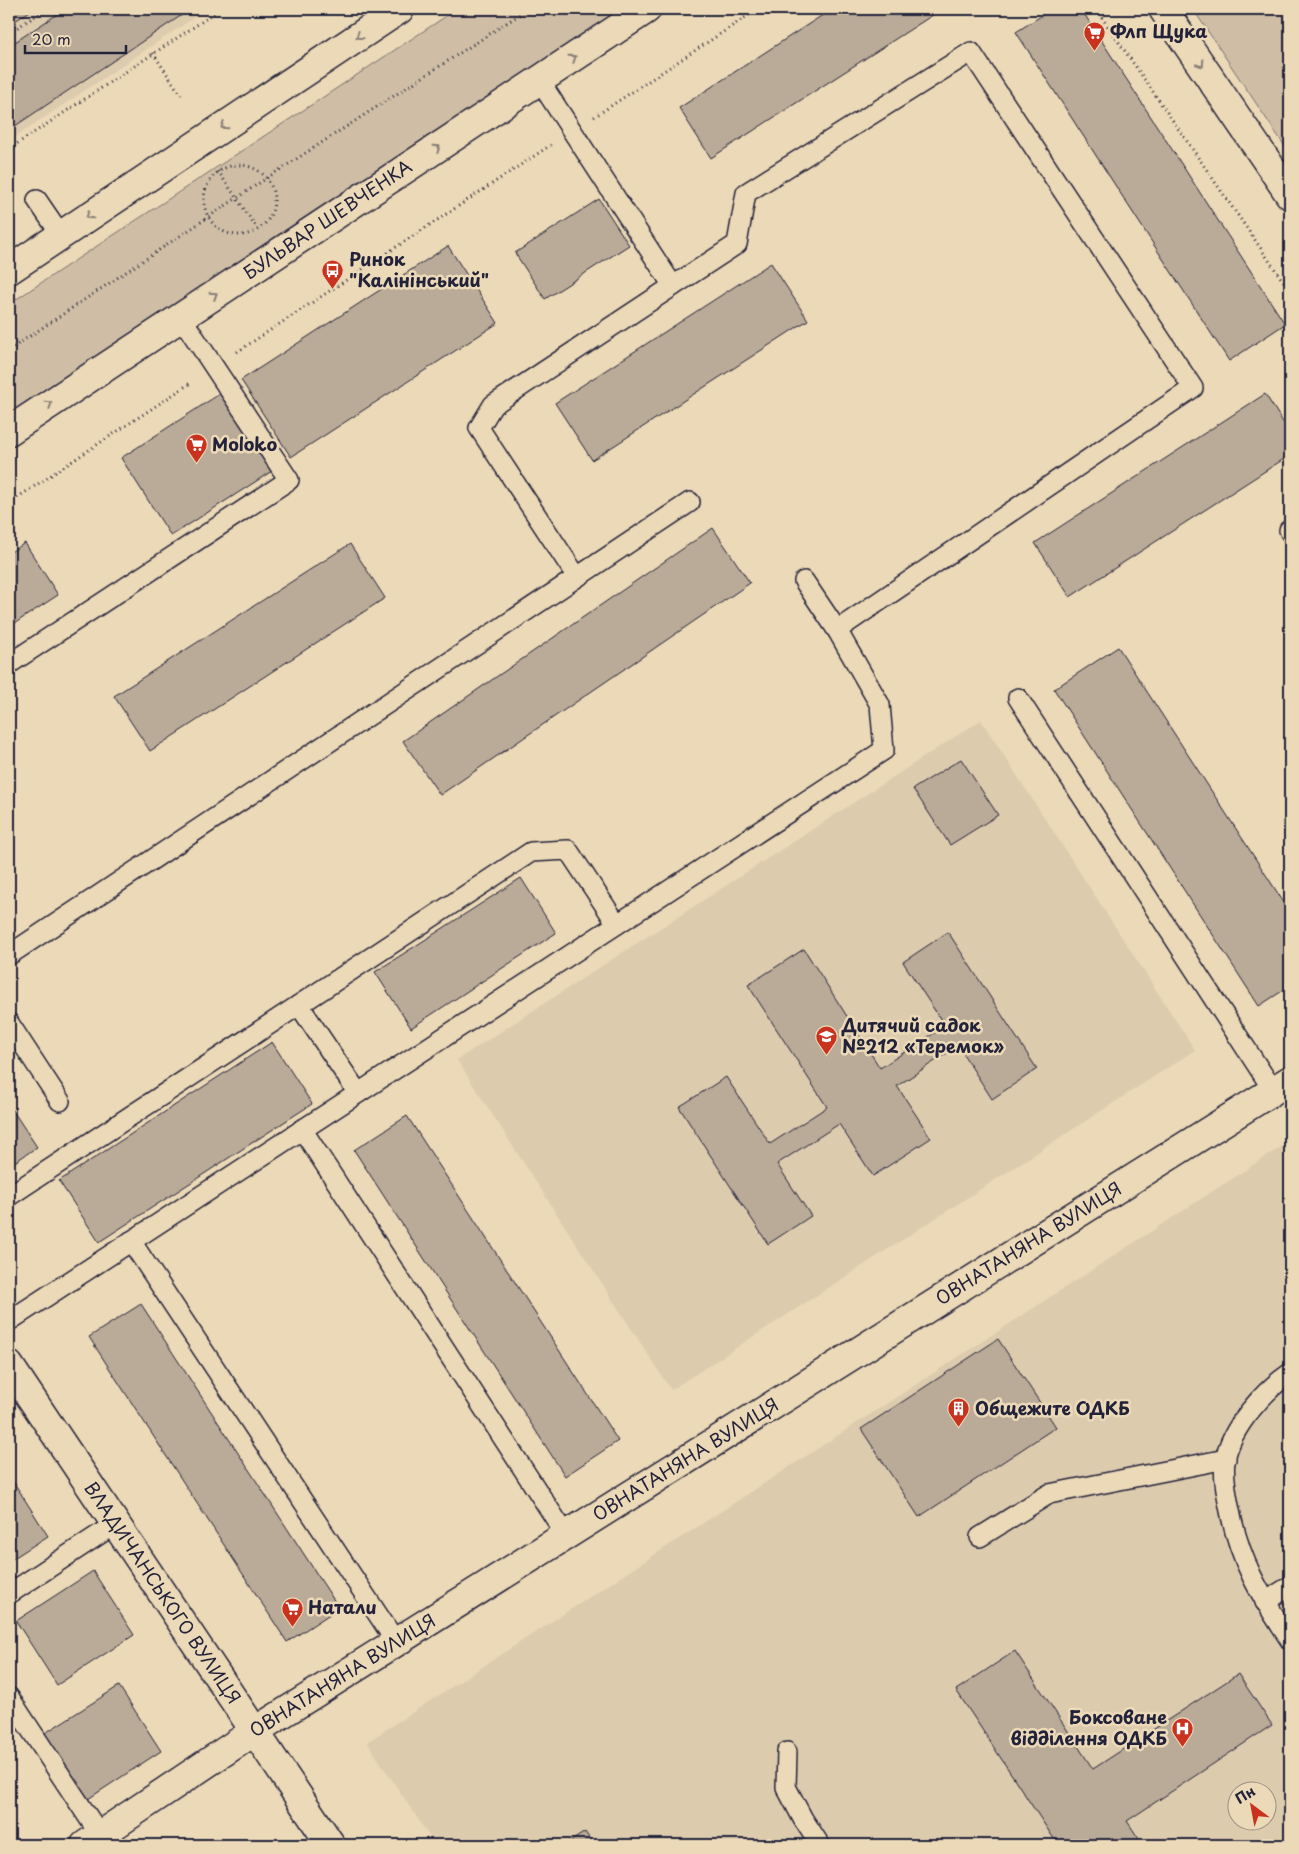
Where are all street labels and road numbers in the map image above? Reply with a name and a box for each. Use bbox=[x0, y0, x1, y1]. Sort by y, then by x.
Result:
street label: БУЛЬВАР ШЕВЧЕНКА bbox=[238, 152, 417, 285]
street label: ОВНАТАНЯНА ВУЛИЦЯ bbox=[930, 1174, 1127, 1311]
street label: ОВНАТАНЯНА ВУЛИЦЯ bbox=[587, 1390, 784, 1527]
street label: ВЛАДИЧАНСЬКОГО ВУЛИЦЯ bbox=[78, 1476, 248, 1709]
street label: ОВНАТАНЯНА ВУЛИЦЯ bbox=[244, 1606, 441, 1743]

